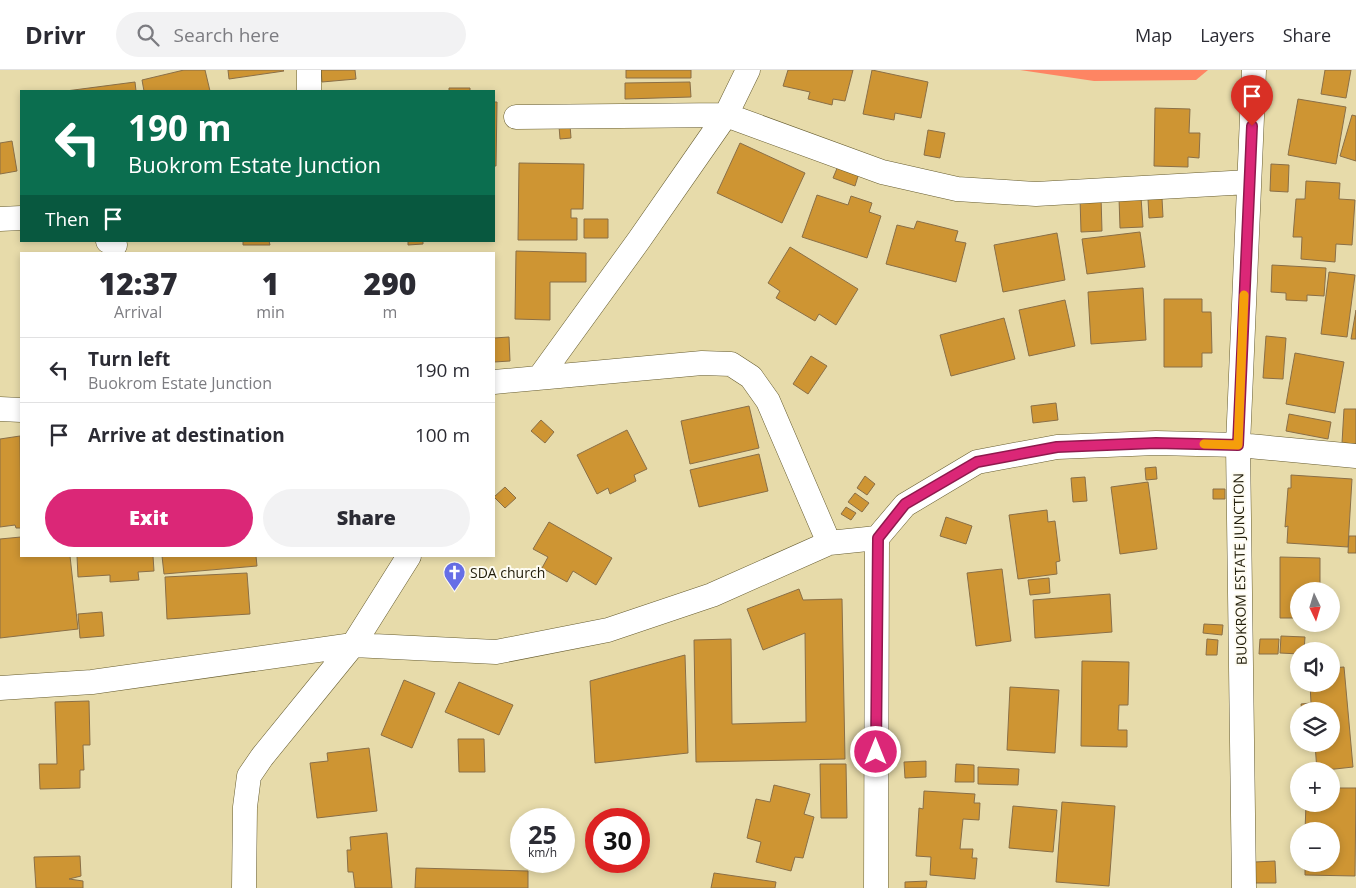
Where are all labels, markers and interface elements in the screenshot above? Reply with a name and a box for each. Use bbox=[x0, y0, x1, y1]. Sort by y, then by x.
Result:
search box bbox=[116, 12, 466, 57]
text: Drivr bbox=[25, 18, 86, 51]
icon: search bbox=[134, 21, 162, 49]
text: Search here bbox=[174, 22, 279, 48]
text: Map bbox=[1135, 23, 1172, 47]
text: Layers bbox=[1200, 23, 1255, 47]
text: Share bbox=[1283, 23, 1331, 47]
pin bbox=[1231, 75, 1273, 126]
icon: arrive bbox=[1238, 82, 1266, 110]
text: 190 m bbox=[128, 104, 232, 151]
icon: left bbox=[45, 110, 110, 175]
text: Buokrom Estate Junction bbox=[128, 149, 381, 179]
icon: arrive bbox=[99, 205, 127, 233]
text: Then bbox=[45, 206, 89, 232]
text: 12:37 bbox=[99, 263, 178, 304]
text: 1 bbox=[262, 263, 279, 304]
text: 290 bbox=[364, 263, 416, 304]
text: Arrival bbox=[114, 301, 162, 323]
text: min bbox=[256, 301, 285, 323]
text: m bbox=[383, 301, 397, 323]
text: Turn left bbox=[88, 346, 170, 372]
icon: left bbox=[45, 356, 73, 384]
text: 190 m bbox=[415, 357, 470, 383]
text: Buokrom Estate Junction bbox=[88, 372, 272, 394]
icon: arrive bbox=[45, 421, 73, 449]
text: Arrive at destination bbox=[88, 422, 285, 448]
text: 100 m bbox=[415, 422, 470, 448]
street label: BUOKROM ESTATE JUNCTION bbox=[1228, 473, 1251, 665]
button: Exit bbox=[45, 489, 253, 547]
button: Share bbox=[263, 489, 470, 547]
church icon: SDA church bbox=[442, 561, 466, 592]
place label: SDA church bbox=[470, 563, 545, 582]
north arrow bbox=[1290, 582, 1340, 632]
map controls bbox=[1290, 582, 1340, 872]
button: sound bbox=[1290, 642, 1340, 692]
button: layers bbox=[1290, 702, 1340, 752]
position arrow bbox=[849, 725, 901, 777]
button: + bbox=[1290, 762, 1340, 812]
speed limit sign: 30 bbox=[585, 808, 650, 873]
text: 25 bbox=[528, 817, 557, 851]
button: − bbox=[1290, 822, 1340, 872]
text: km/h bbox=[528, 844, 557, 861]

